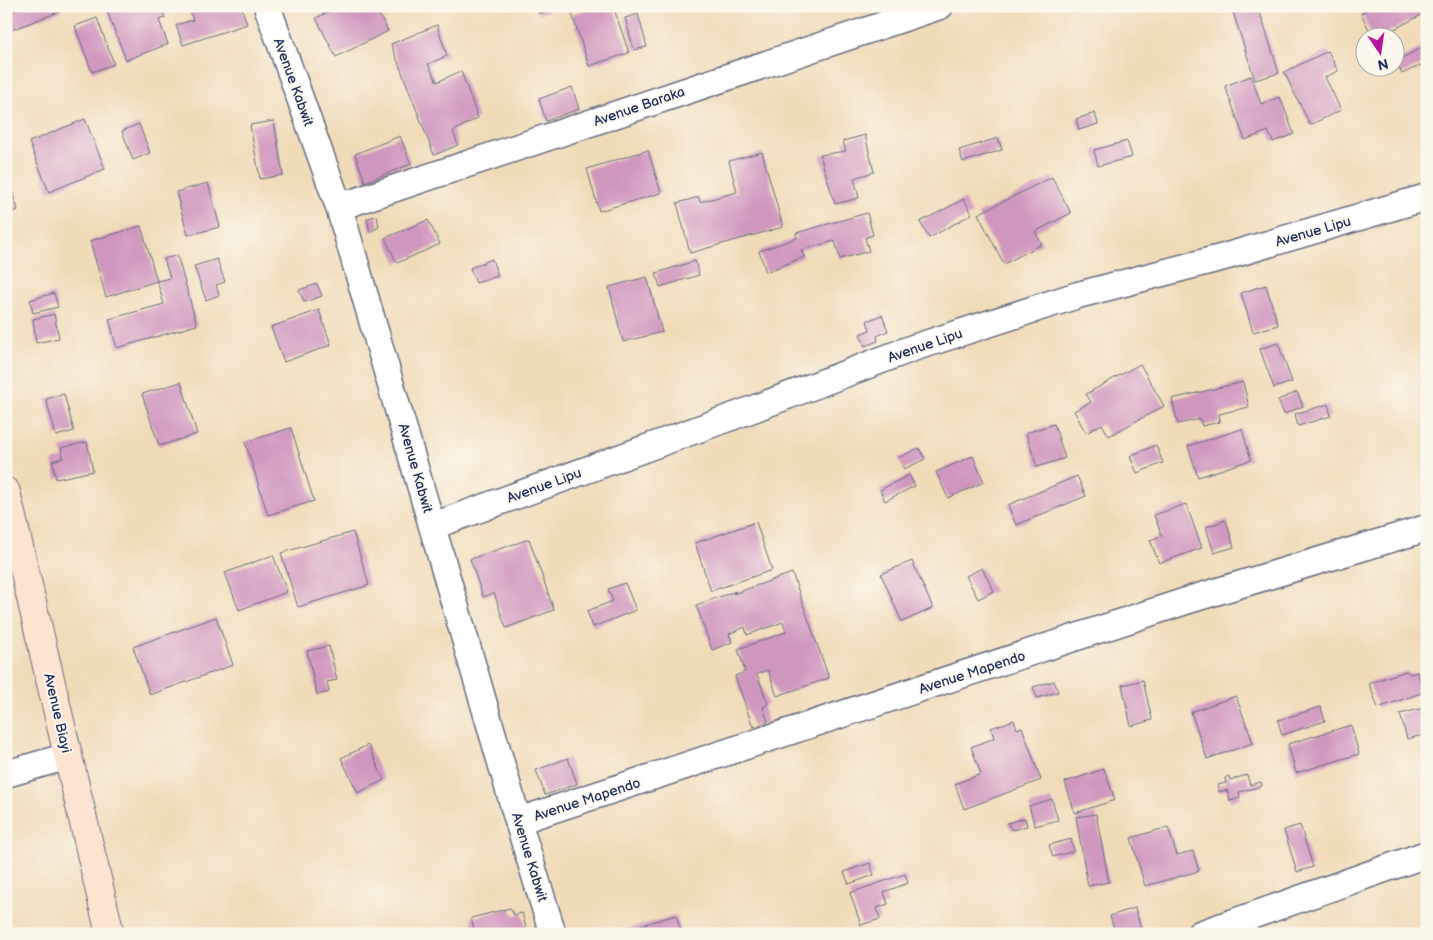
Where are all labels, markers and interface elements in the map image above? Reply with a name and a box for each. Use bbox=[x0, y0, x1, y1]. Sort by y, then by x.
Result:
north arrow bbox=[1356, 28, 1406, 78]
street label: Avenue Kabwit bbox=[270, 36, 318, 129]
text: N bbox=[1376, 55, 1390, 74]
street label: Avenue Baraka bbox=[591, 83, 687, 130]
street label: Avenue Lipu bbox=[1273, 213, 1353, 250]
street label: Avenue Lipu bbox=[886, 325, 965, 366]
street label: Avenue Kabwit bbox=[395, 421, 437, 516]
street label: Avenue Lipu bbox=[505, 464, 584, 507]
street label: Avenue Mapendo bbox=[917, 647, 1028, 698]
street label: Avenue Biayi bbox=[40, 672, 75, 755]
street label: Avenue Mapendo bbox=[532, 774, 643, 825]
street label: Avenue Kabwit bbox=[508, 811, 551, 904]

